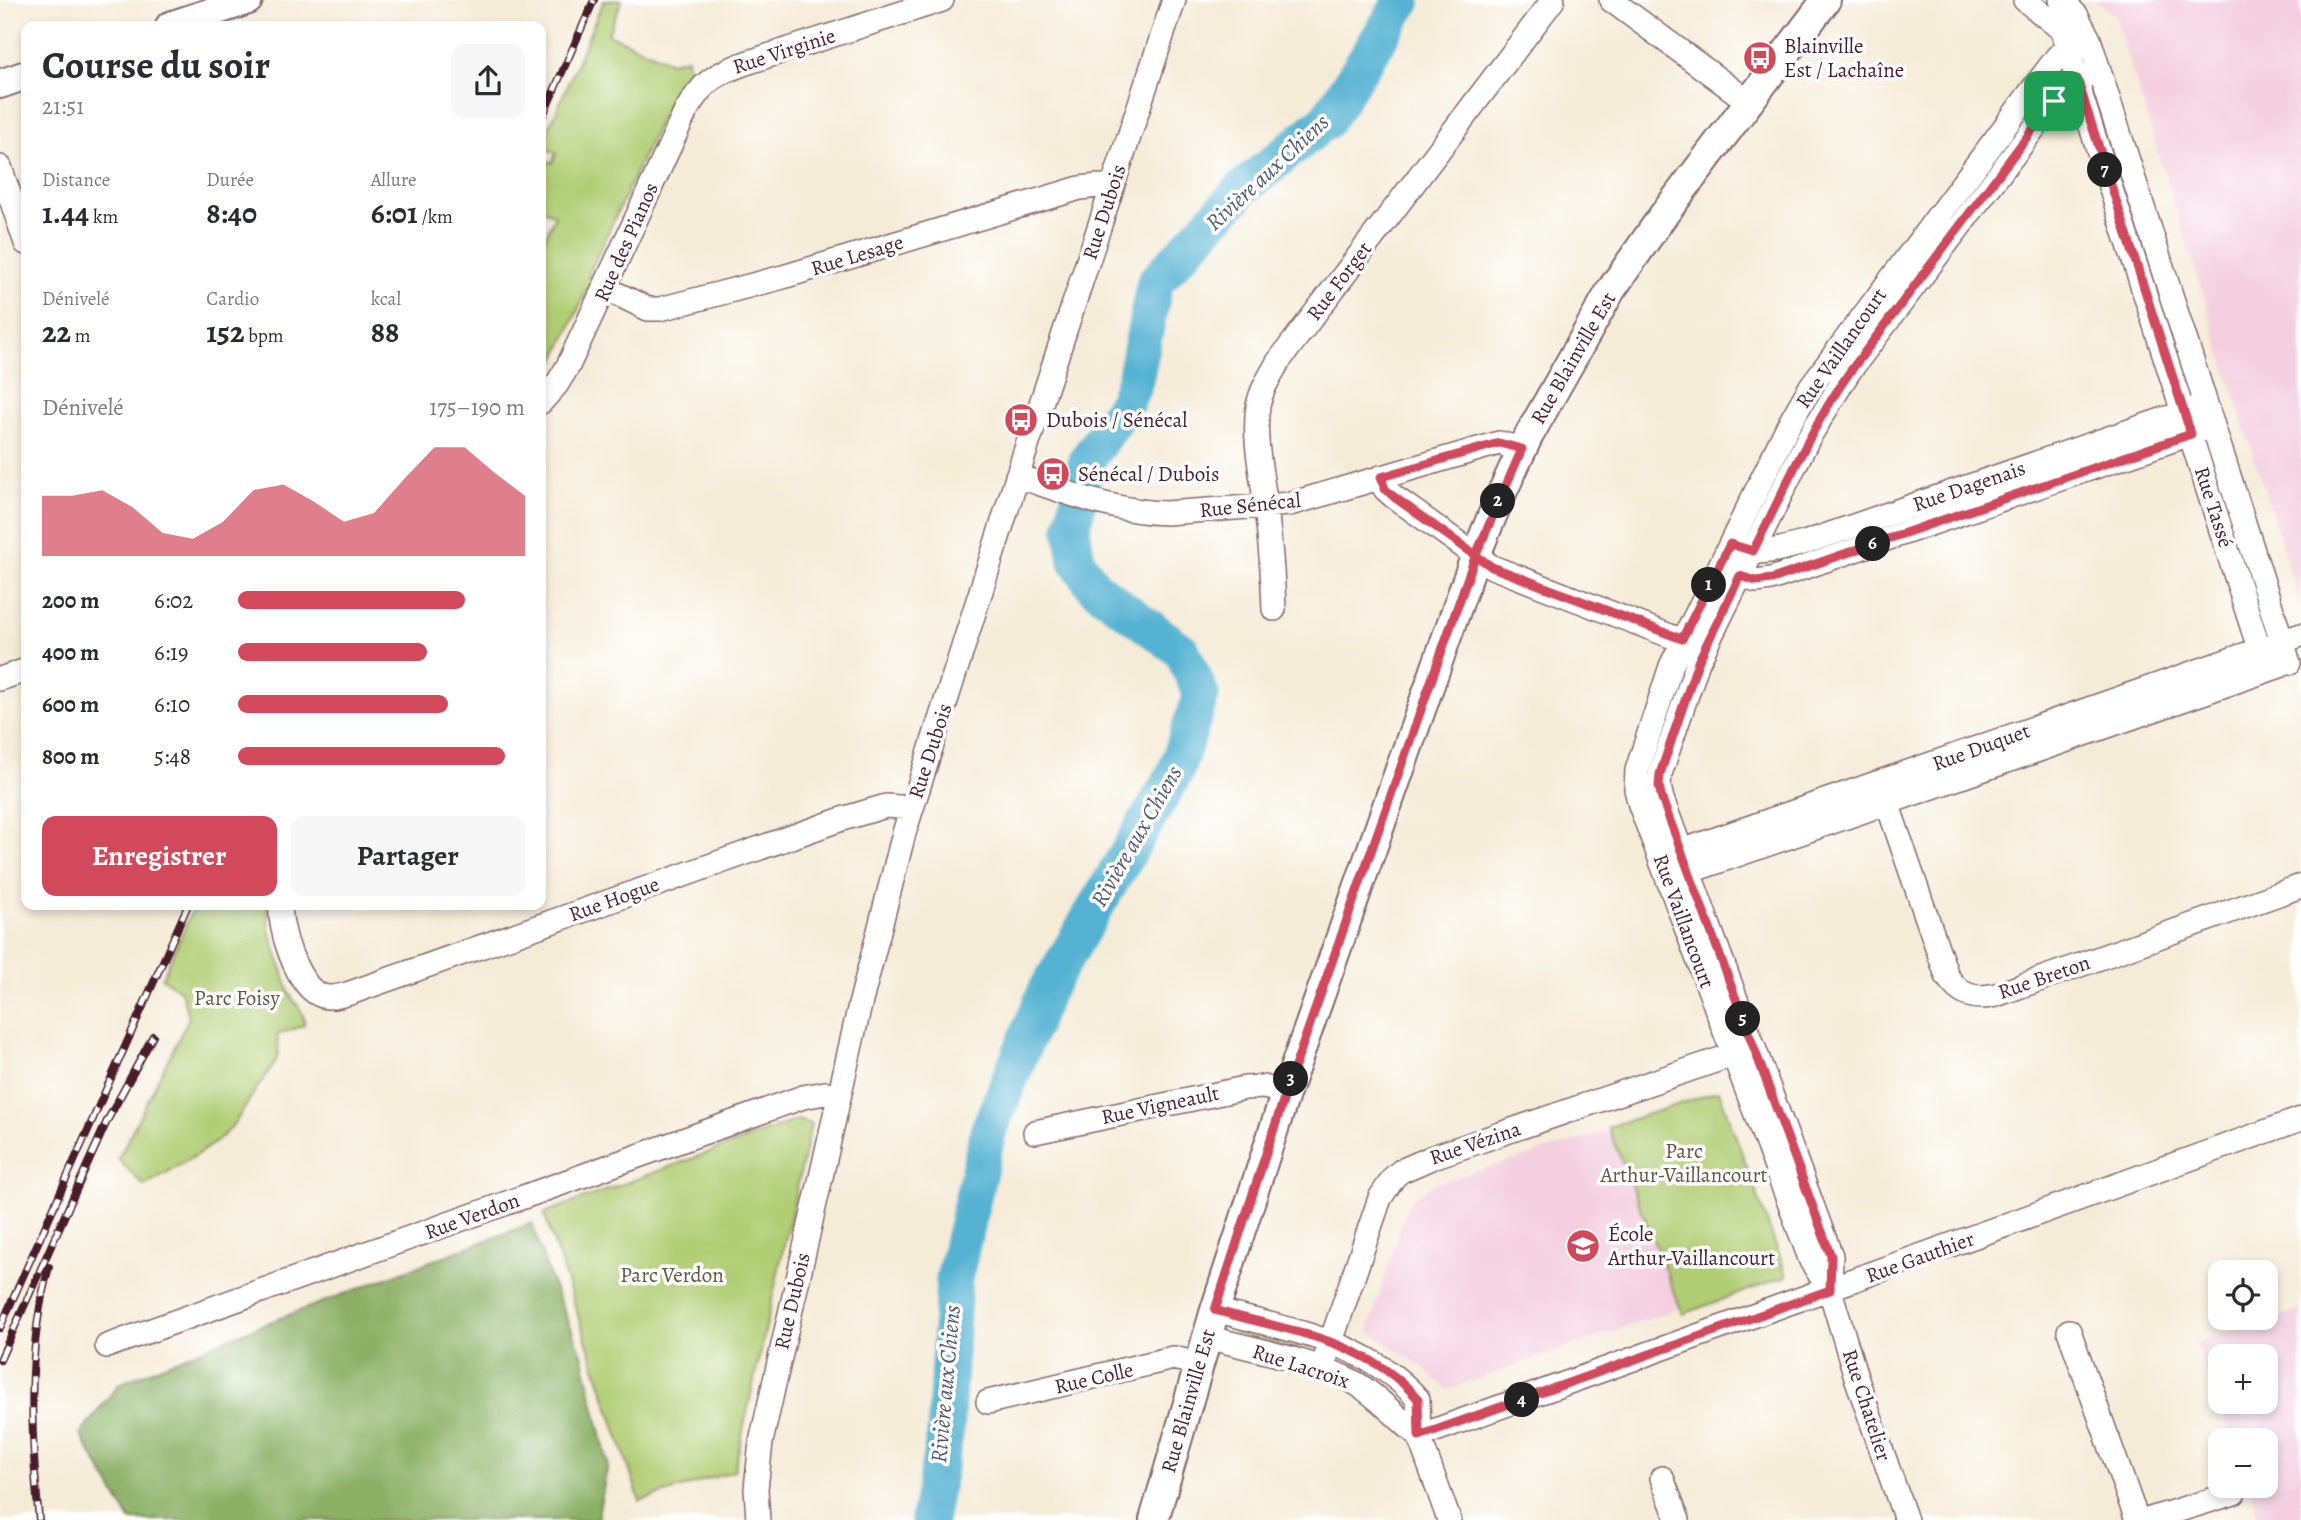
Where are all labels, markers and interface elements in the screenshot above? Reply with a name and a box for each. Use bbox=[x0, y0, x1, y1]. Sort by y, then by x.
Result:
street label: Rue Virginie bbox=[729, 21, 839, 81]
place label: Blainville Est / Lachaîne bbox=[1784, 32, 1904, 84]
text: Course du soir bbox=[42, 39, 270, 91]
bus stop icon: Blainville Est / Lachaîne bbox=[1741, 39, 1779, 77]
button: share bbox=[451, 44, 525, 118]
pin bbox=[2024, 71, 2084, 131]
icon: arrive bbox=[2035, 82, 2073, 120]
text: 21:51 bbox=[42, 91, 84, 122]
water label: Rivière aux Chiens bbox=[1199, 107, 1336, 238]
pin: 7 bbox=[2088, 152, 2122, 188]
text: 7 bbox=[2100, 156, 2109, 182]
street label: Rue Dubois bbox=[1075, 161, 1133, 263]
text: Distance bbox=[42, 167, 110, 193]
text: Durée bbox=[206, 167, 254, 193]
text: Allure bbox=[371, 167, 417, 193]
street label: Rue des Pianos bbox=[587, 178, 665, 306]
text: 1.44 bbox=[42, 193, 89, 233]
text: 8:40 bbox=[206, 193, 257, 233]
text: 6:01 bbox=[371, 193, 418, 233]
text: km bbox=[89, 204, 118, 230]
text: /km bbox=[418, 204, 453, 230]
street label: Rue Lesage bbox=[807, 228, 907, 282]
street label: Rue Forget bbox=[1300, 236, 1378, 326]
street label: Rue Vaillancourt bbox=[1789, 282, 1893, 414]
text: Dénivelé bbox=[42, 286, 109, 312]
text: Cardio bbox=[206, 286, 259, 312]
text: kcal bbox=[371, 286, 401, 312]
street label: Rue Blainville Est bbox=[1524, 287, 1622, 429]
text: 22 bbox=[42, 312, 71, 352]
text: 152 bbox=[206, 312, 244, 352]
text: 88 bbox=[371, 312, 399, 352]
text: m bbox=[71, 323, 91, 349]
text: bpm bbox=[244, 323, 284, 349]
text: Dénivelé bbox=[42, 392, 124, 423]
text: 175–190 m bbox=[429, 392, 525, 423]
bus stop icon: Dubois / Sénécal bbox=[1002, 401, 1040, 439]
place label: Dubois / Sénécal bbox=[1046, 406, 1187, 434]
street label: Rue Dagenais bbox=[1909, 454, 2029, 518]
bus stop icon: Sénécal / Dubois bbox=[1034, 455, 1072, 493]
place label: Sénécal / Dubois bbox=[1078, 460, 1219, 488]
street label: Rue Tassé bbox=[2188, 463, 2240, 551]
pin: 2 bbox=[1480, 484, 1516, 518]
street label: Rue Sénécal bbox=[1198, 486, 1302, 524]
text: 2 bbox=[1493, 487, 1502, 513]
pin: 6 bbox=[1856, 526, 1890, 562]
text: 6 bbox=[1868, 530, 1877, 556]
pin: 1 bbox=[1692, 568, 1726, 602]
text: 1 bbox=[1705, 571, 1712, 597]
text: 200 m bbox=[42, 585, 100, 616]
text: 6:02 bbox=[154, 585, 193, 616]
text: 400 m bbox=[42, 637, 99, 668]
text: 6:19 bbox=[154, 637, 188, 668]
text: 600 m bbox=[42, 689, 99, 720]
text: 6:10 bbox=[154, 689, 190, 720]
street label: Rue Dubois bbox=[901, 700, 959, 802]
street label: Rue Duquet bbox=[1928, 716, 2034, 778]
text: 800 m bbox=[42, 741, 99, 772]
text: 5:48 bbox=[154, 741, 191, 772]
water label: Rivière aux Chiens bbox=[1083, 760, 1189, 912]
button: Enregistrer bbox=[42, 816, 277, 896]
button: Partager bbox=[291, 816, 525, 896]
street label: Rue Vaillancourt bbox=[1647, 850, 1721, 992]
street label: Rue Hogue bbox=[565, 870, 663, 928]
street label: Rue Breton bbox=[1994, 948, 2094, 1006]
park label: Parc Foisy bbox=[194, 984, 281, 1012]
pin: 5 bbox=[1726, 1002, 1760, 1036]
text: 5 bbox=[1738, 1005, 1747, 1031]
pin: 3 bbox=[1274, 1062, 1308, 1096]
text: 3 bbox=[1286, 1065, 1295, 1091]
street label: Rue Vigneault bbox=[1099, 1079, 1221, 1131]
street label: Rue Vézina bbox=[1426, 1114, 1525, 1172]
park label: Parc Arthur-Vaillancourt bbox=[1599, 1137, 1768, 1189]
street label: Rue Verdon bbox=[421, 1186, 523, 1246]
place label: École Arthur-Vaillancourt bbox=[1607, 1220, 1775, 1272]
street label: Rue Gauthier bbox=[1862, 1224, 1978, 1290]
school or university icon: École Arthur-Vaillancourt bbox=[1564, 1227, 1602, 1265]
street label: Rue Dubois bbox=[767, 1250, 817, 1352]
map controls bbox=[2208, 1260, 2278, 1498]
button: locate bbox=[2208, 1260, 2278, 1330]
park label: Parc Verdon bbox=[620, 1261, 724, 1289]
water label: Rivière aux Chiens bbox=[923, 1304, 968, 1464]
street label: Rue Blainville Est bbox=[1154, 1326, 1222, 1476]
street label: Rue Lacroix bbox=[1249, 1337, 1353, 1395]
button: + bbox=[2208, 1344, 2278, 1414]
street label: Rue Chatelier bbox=[1836, 1345, 1898, 1465]
street label: Rue Colle bbox=[1052, 1355, 1136, 1401]
pin: 4 bbox=[1504, 1382, 1540, 1418]
text: 4 bbox=[1517, 1386, 1526, 1412]
button: − bbox=[2208, 1428, 2278, 1498]

